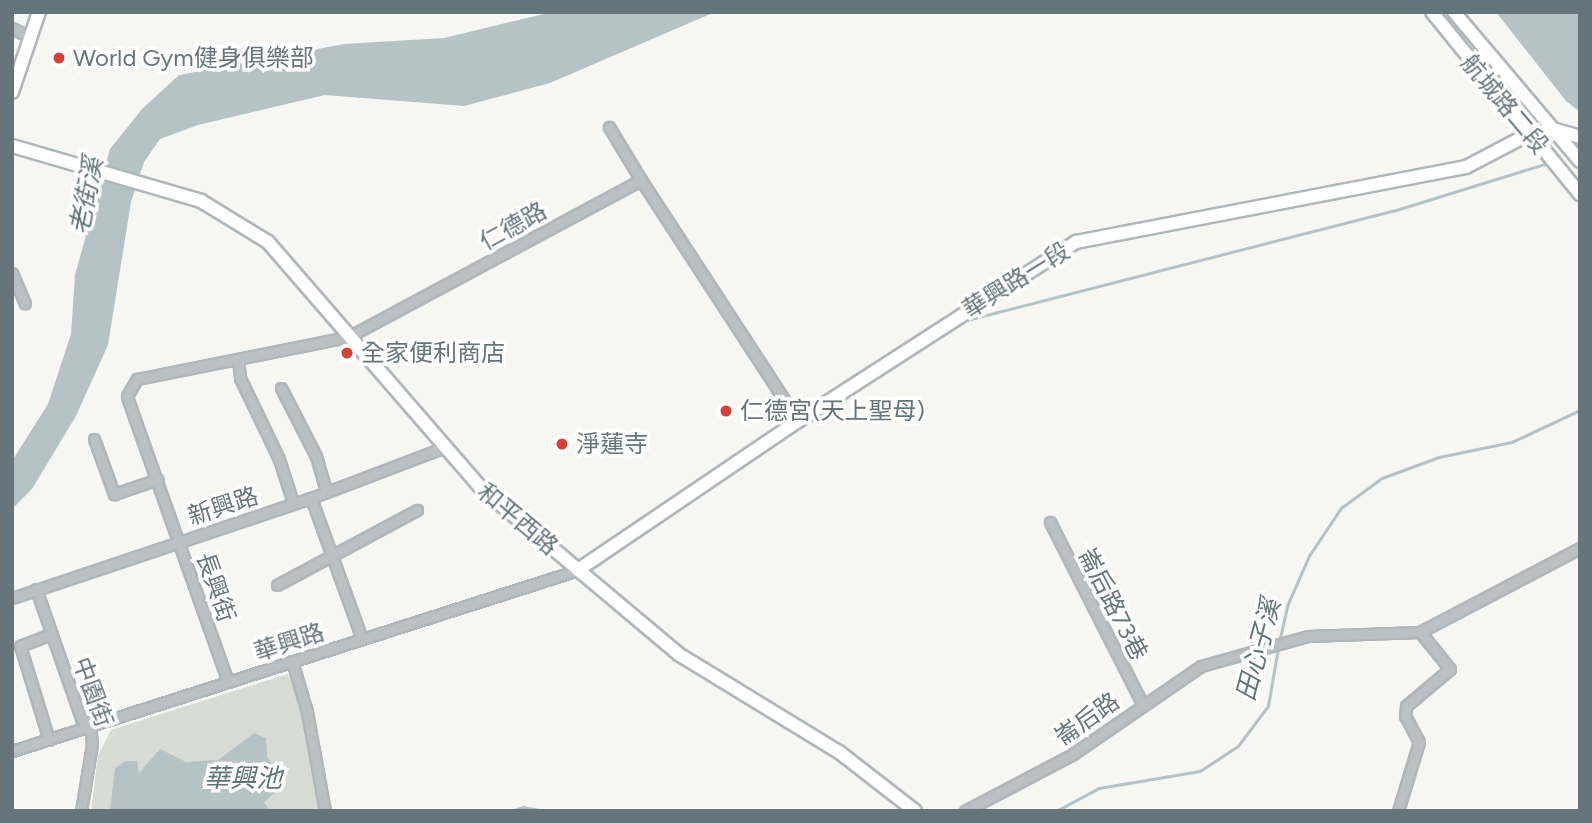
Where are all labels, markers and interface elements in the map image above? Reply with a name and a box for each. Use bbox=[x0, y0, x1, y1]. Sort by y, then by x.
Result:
place label: World Gym健身俱樂部 bbox=[73, 44, 314, 72]
street label: 航城路二段 bbox=[1455, 49, 1555, 159]
marker: World Gym健身俱樂部 bbox=[51, 50, 67, 66]
water label: 老街溪 bbox=[64, 155, 110, 237]
street label: 仁德路 bbox=[475, 196, 551, 256]
street label: 華興路一段 bbox=[957, 236, 1075, 324]
place label: 全家便利商店 bbox=[361, 339, 505, 367]
marker: 全家便利商店 bbox=[339, 345, 355, 361]
place label: 仁德宮(天上聖母) bbox=[740, 397, 925, 425]
marker: 仁德宮(天上聖母) bbox=[718, 403, 734, 419]
place label: 淨蓮寺 bbox=[576, 430, 648, 458]
marker: 淨蓮寺 bbox=[554, 436, 570, 452]
street label: 和平西路 bbox=[472, 477, 564, 561]
street label: 新興路 bbox=[184, 481, 262, 531]
street label: 崙后路73巷 bbox=[1072, 543, 1154, 665]
street label: 長興街 bbox=[191, 548, 241, 626]
water label: 田心子溪 bbox=[1230, 596, 1288, 704]
street label: 華興路 bbox=[250, 617, 328, 667]
street label: 中園街 bbox=[67, 653, 119, 731]
street label: 崙后路 bbox=[1049, 687, 1125, 751]
water label: 華興池 bbox=[204, 763, 282, 795]

